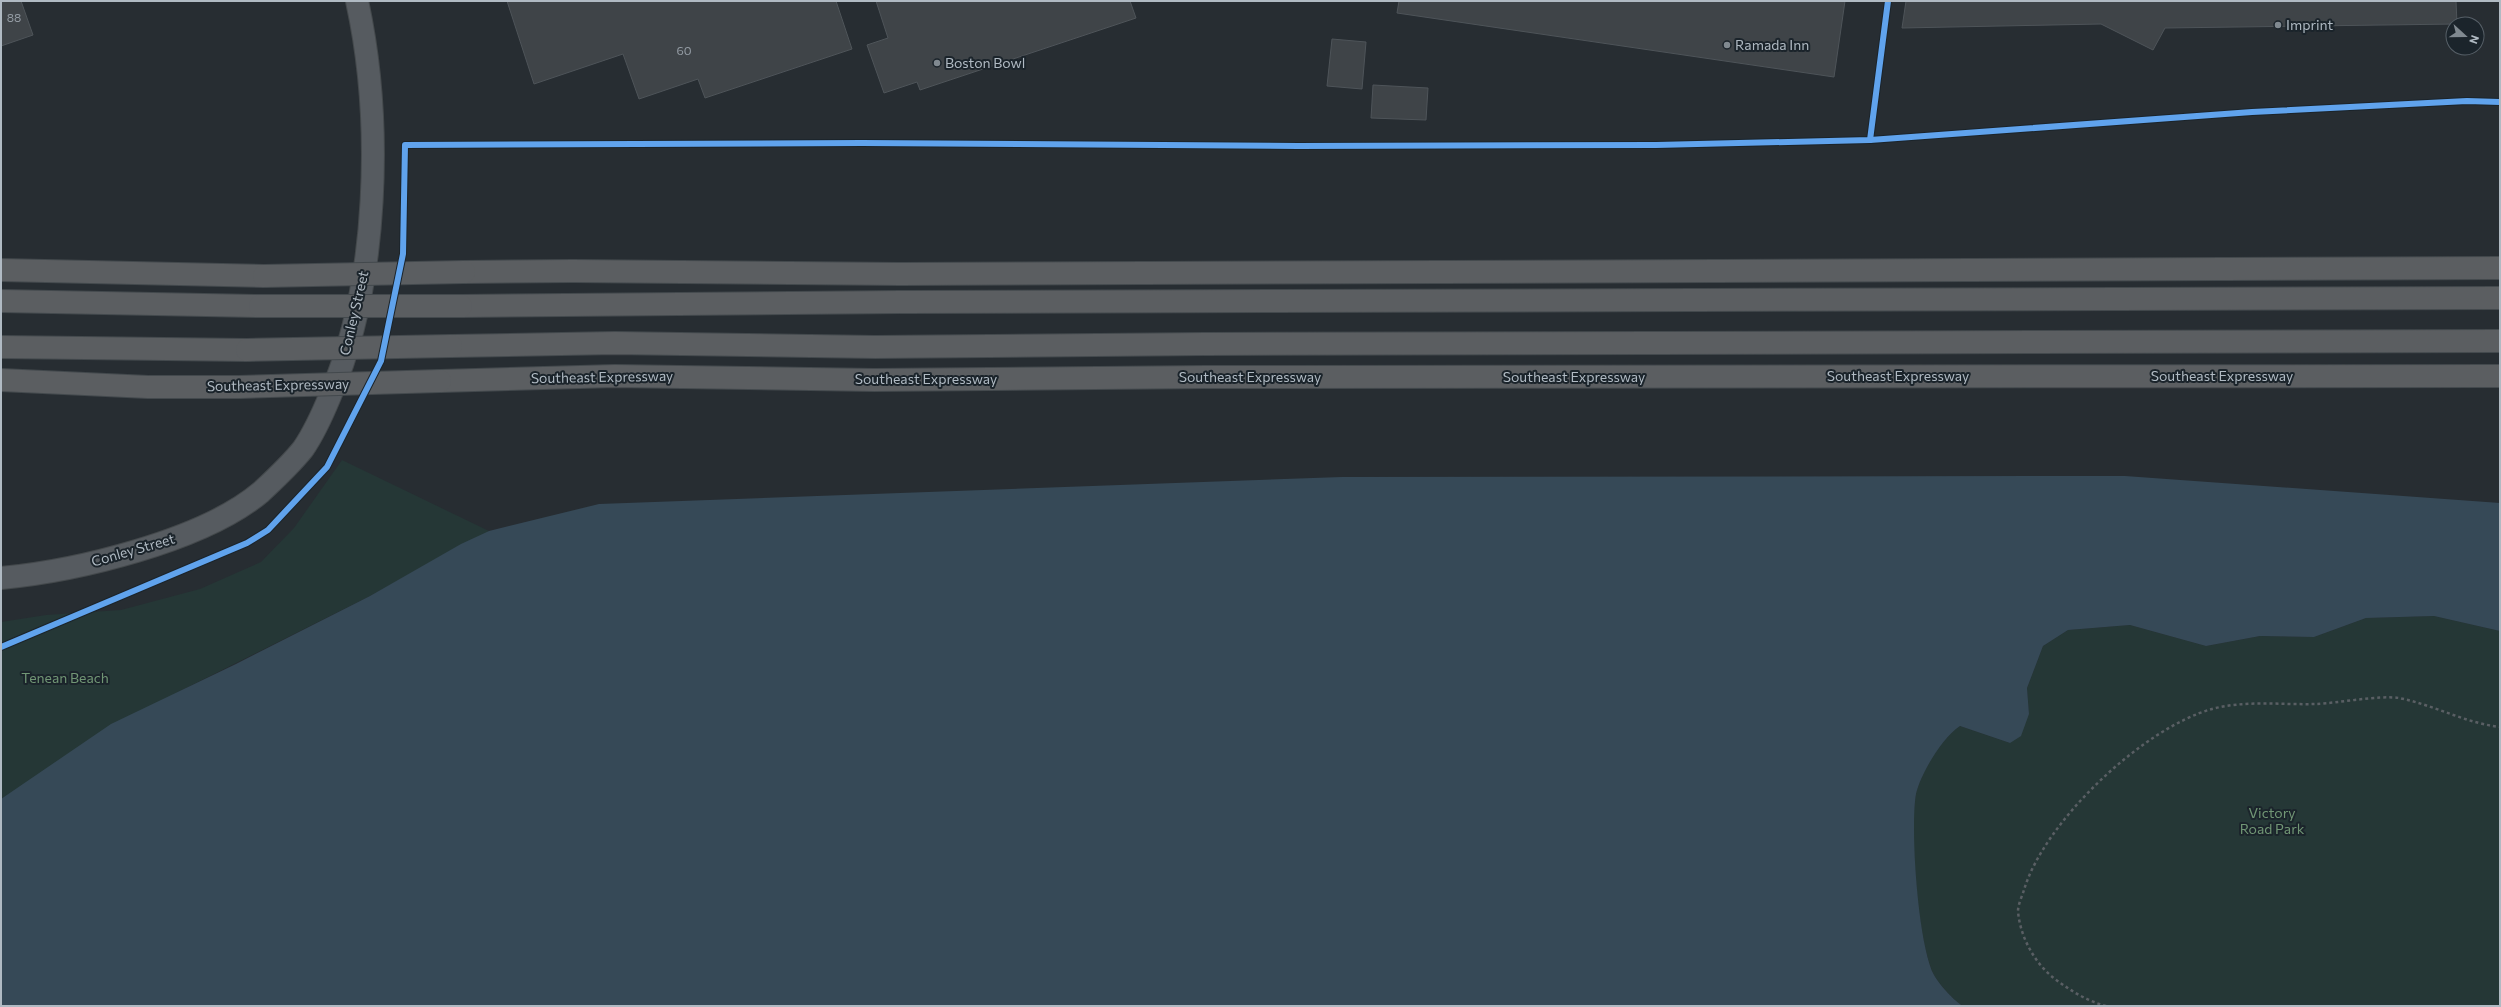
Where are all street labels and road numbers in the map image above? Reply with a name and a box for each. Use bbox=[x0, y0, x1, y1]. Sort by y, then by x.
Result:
street label: Conley Street bbox=[336, 269, 372, 357]
street label: Southeast Expressway bbox=[531, 367, 673, 386]
street label: Southeast Expressway bbox=[1827, 367, 1969, 384]
street label: Southeast Expressway bbox=[2151, 367, 2293, 384]
street label: Southeast Expressway bbox=[1179, 368, 1321, 385]
street label: Southeast Expressway bbox=[1503, 368, 1645, 385]
street label: Southeast Expressway bbox=[855, 370, 997, 387]
street label: Southeast Expressway bbox=[207, 375, 349, 394]
street label: Conley Street bbox=[89, 529, 177, 570]

